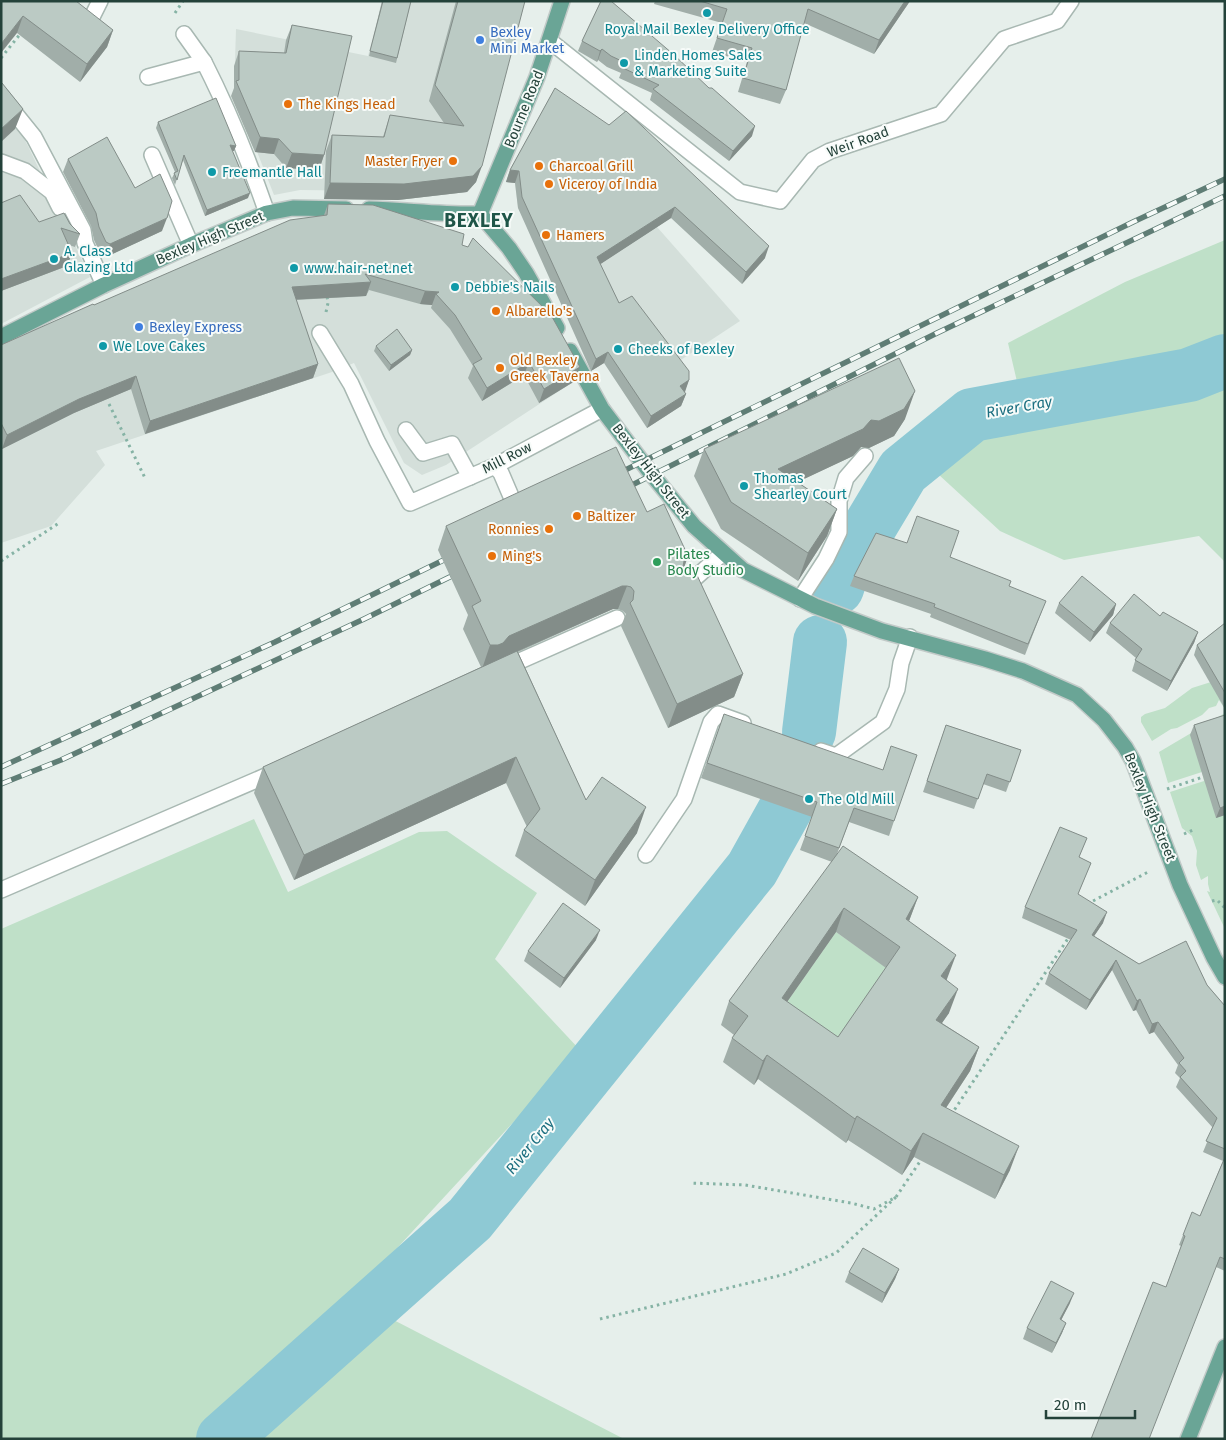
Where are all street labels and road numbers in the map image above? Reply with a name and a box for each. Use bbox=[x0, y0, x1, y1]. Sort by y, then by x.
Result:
street label: Bourne Road bbox=[501, 68, 547, 150]
street label: Weir Road bbox=[825, 123, 891, 161]
street label: Bexley High Street bbox=[153, 207, 267, 268]
street label: Bexley High Street bbox=[609, 420, 694, 523]
street label: Mill Row bbox=[479, 438, 535, 478]
street label: Bexley High Street bbox=[1120, 750, 1180, 865]

